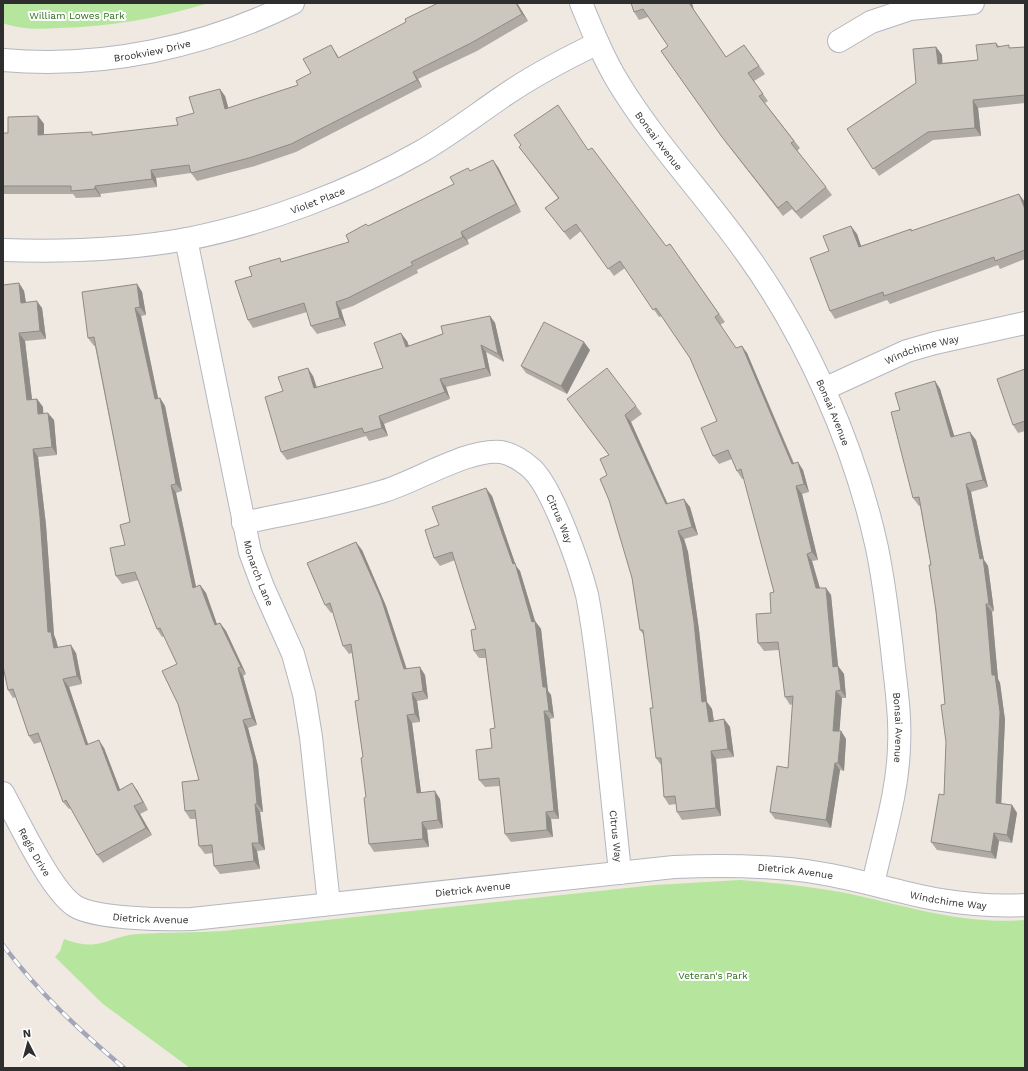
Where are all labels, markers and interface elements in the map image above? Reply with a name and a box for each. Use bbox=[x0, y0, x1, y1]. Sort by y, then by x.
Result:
park label: William Lowes Park bbox=[29, 10, 125, 21]
street label: Brookview Drive bbox=[113, 37, 192, 64]
street label: Bonsai Avenue bbox=[633, 109, 685, 173]
street label: Violet Place bbox=[289, 185, 347, 216]
street label: Windchime Way bbox=[883, 333, 961, 366]
street label: Bonsai Avenue bbox=[814, 377, 851, 447]
street label: Citrus Way bbox=[544, 492, 575, 546]
street label: Monarch Lane bbox=[242, 539, 276, 608]
street label: Bonsai Avenue bbox=[891, 692, 904, 764]
street label: Citrus Way bbox=[608, 810, 624, 863]
street label: Regis Drive bbox=[16, 826, 53, 879]
street label: Dietrick Avenue bbox=[757, 862, 834, 881]
street label: Dietrick Avenue bbox=[435, 880, 511, 899]
street label: Windchime Way bbox=[909, 889, 988, 911]
street label: Dietrick Avenue bbox=[112, 911, 189, 925]
park label: Veteran's Park bbox=[678, 970, 748, 981]
north arrow bbox=[8, 1023, 48, 1063]
text: N bbox=[22, 1027, 32, 1040]

